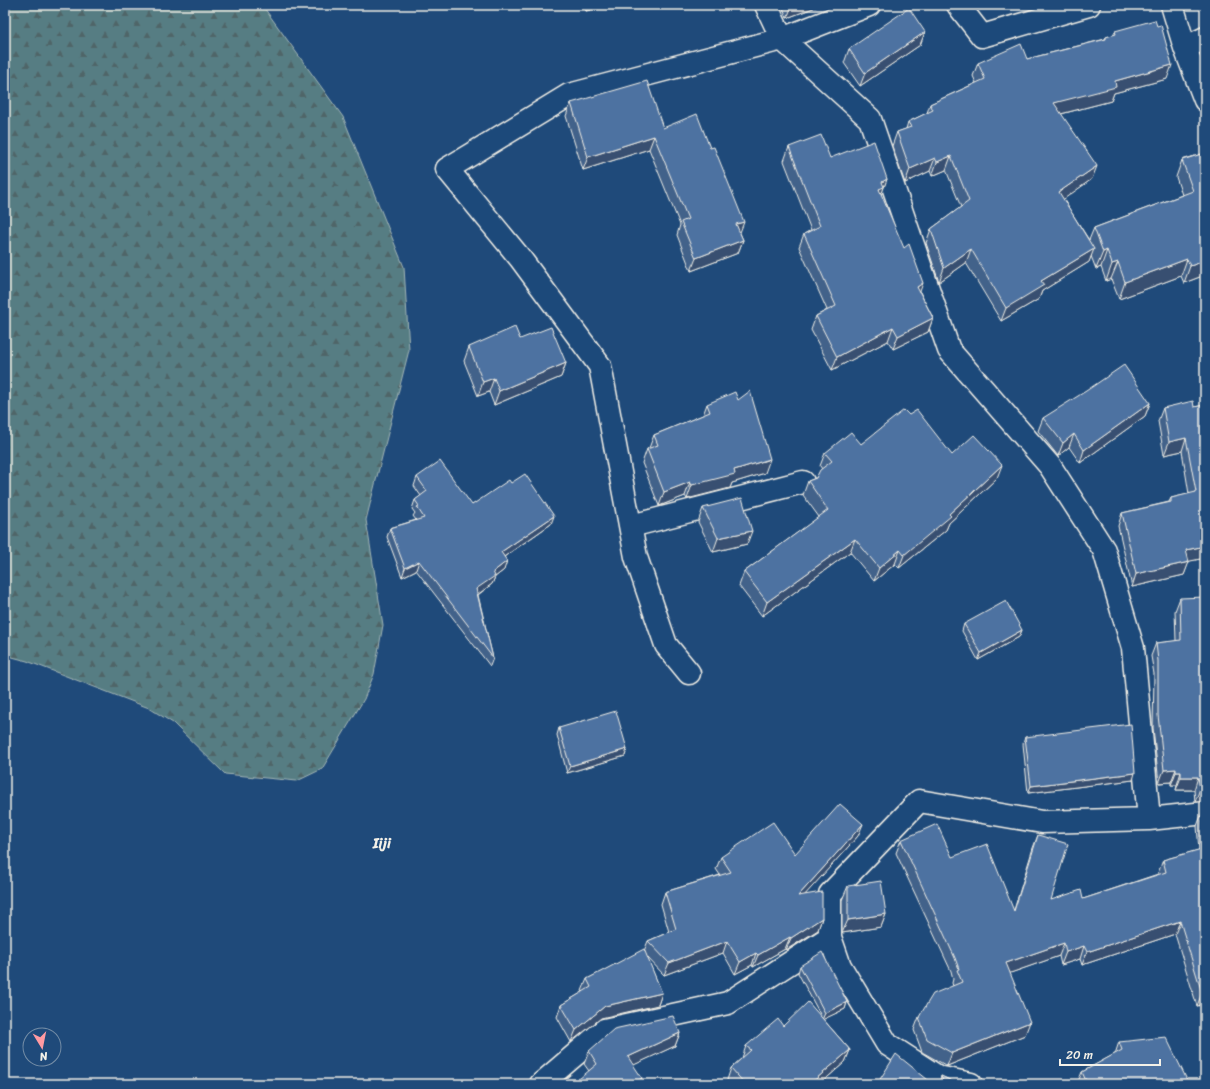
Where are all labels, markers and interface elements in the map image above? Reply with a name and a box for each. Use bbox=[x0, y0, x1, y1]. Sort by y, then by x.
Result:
district label: Iiji bbox=[372, 831, 392, 856]
north arrow bbox=[22, 1027, 62, 1067]
scale bar bbox=[1060, 1041, 1160, 1067]
text: 20 m bbox=[1066, 1044, 1093, 1066]
text: N bbox=[38, 1046, 50, 1066]

